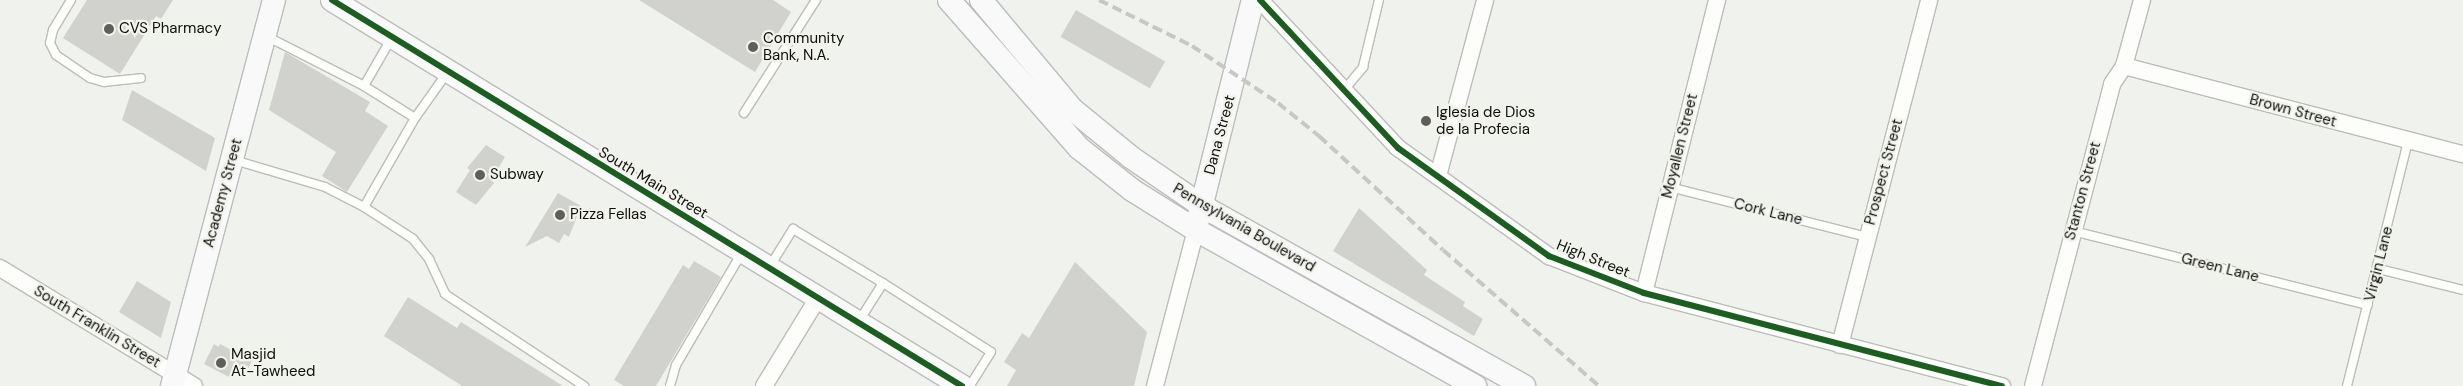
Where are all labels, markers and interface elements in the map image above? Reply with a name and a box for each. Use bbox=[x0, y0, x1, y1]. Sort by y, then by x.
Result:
place label: CVS Pharmacy bbox=[119, 20, 222, 38]
marker: CVS Pharmacy bbox=[103, 23, 115, 35]
place label: Community Bank, N.A. bbox=[763, 29, 844, 64]
marker: Community Bank, N.A. bbox=[747, 41, 759, 53]
street label: Brown Street bbox=[2247, 91, 2339, 131]
street label: Moyallen Street bbox=[1658, 92, 1702, 200]
street label: Dana Street bbox=[1201, 93, 1239, 177]
place label: Iglesia de Dios de la Profecia bbox=[1436, 103, 1535, 138]
marker: Iglesia de Dios de la Profecia bbox=[1420, 115, 1432, 127]
street label: Prospect Street bbox=[1861, 117, 1907, 227]
street label: Academy Street bbox=[200, 136, 246, 250]
street label: Stanton Street bbox=[2061, 140, 2105, 242]
street label: South Main Street bbox=[595, 143, 711, 223]
place label: Subway bbox=[490, 166, 544, 184]
marker: Subway bbox=[474, 169, 486, 181]
street label: Pennsylvania Boulevard bbox=[1170, 180, 1318, 276]
street label: Cork Lane bbox=[1732, 195, 1804, 229]
place label: Pizza Fellas bbox=[570, 206, 647, 224]
marker: Pizza Fellas bbox=[554, 209, 566, 221]
street label: Virgin Lane bbox=[2361, 225, 2397, 303]
street label: High Street bbox=[1554, 236, 1632, 282]
street label: Green Lane bbox=[2179, 250, 2261, 286]
street label: South Franklin Street bbox=[30, 282, 164, 372]
place label: Masjid At-Tawheed bbox=[231, 345, 315, 380]
marker: Masjid At-Tawheed bbox=[215, 357, 227, 369]

